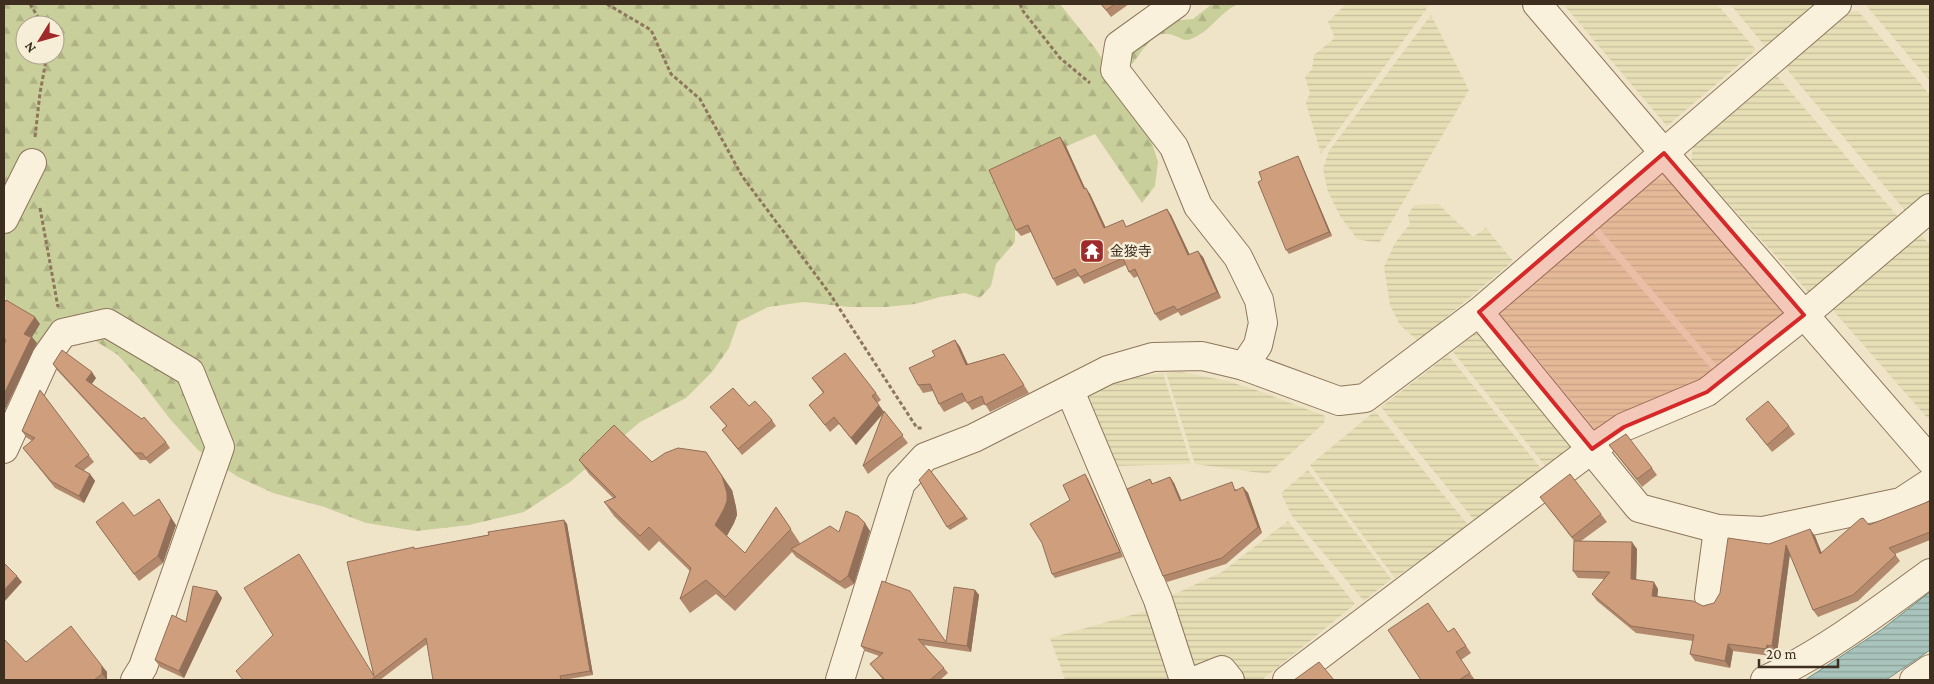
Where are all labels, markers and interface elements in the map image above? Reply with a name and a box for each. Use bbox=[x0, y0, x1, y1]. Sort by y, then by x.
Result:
north arrow bbox=[15, 15, 65, 65]
text: N bbox=[20, 39, 39, 56]
temple icon: 金狻寺 bbox=[1079, 238, 1105, 264]
place label: 金狻寺 bbox=[1110, 243, 1152, 259]
scale bar bbox=[1759, 636, 1838, 668]
text: 20 m bbox=[1766, 646, 1797, 662]

